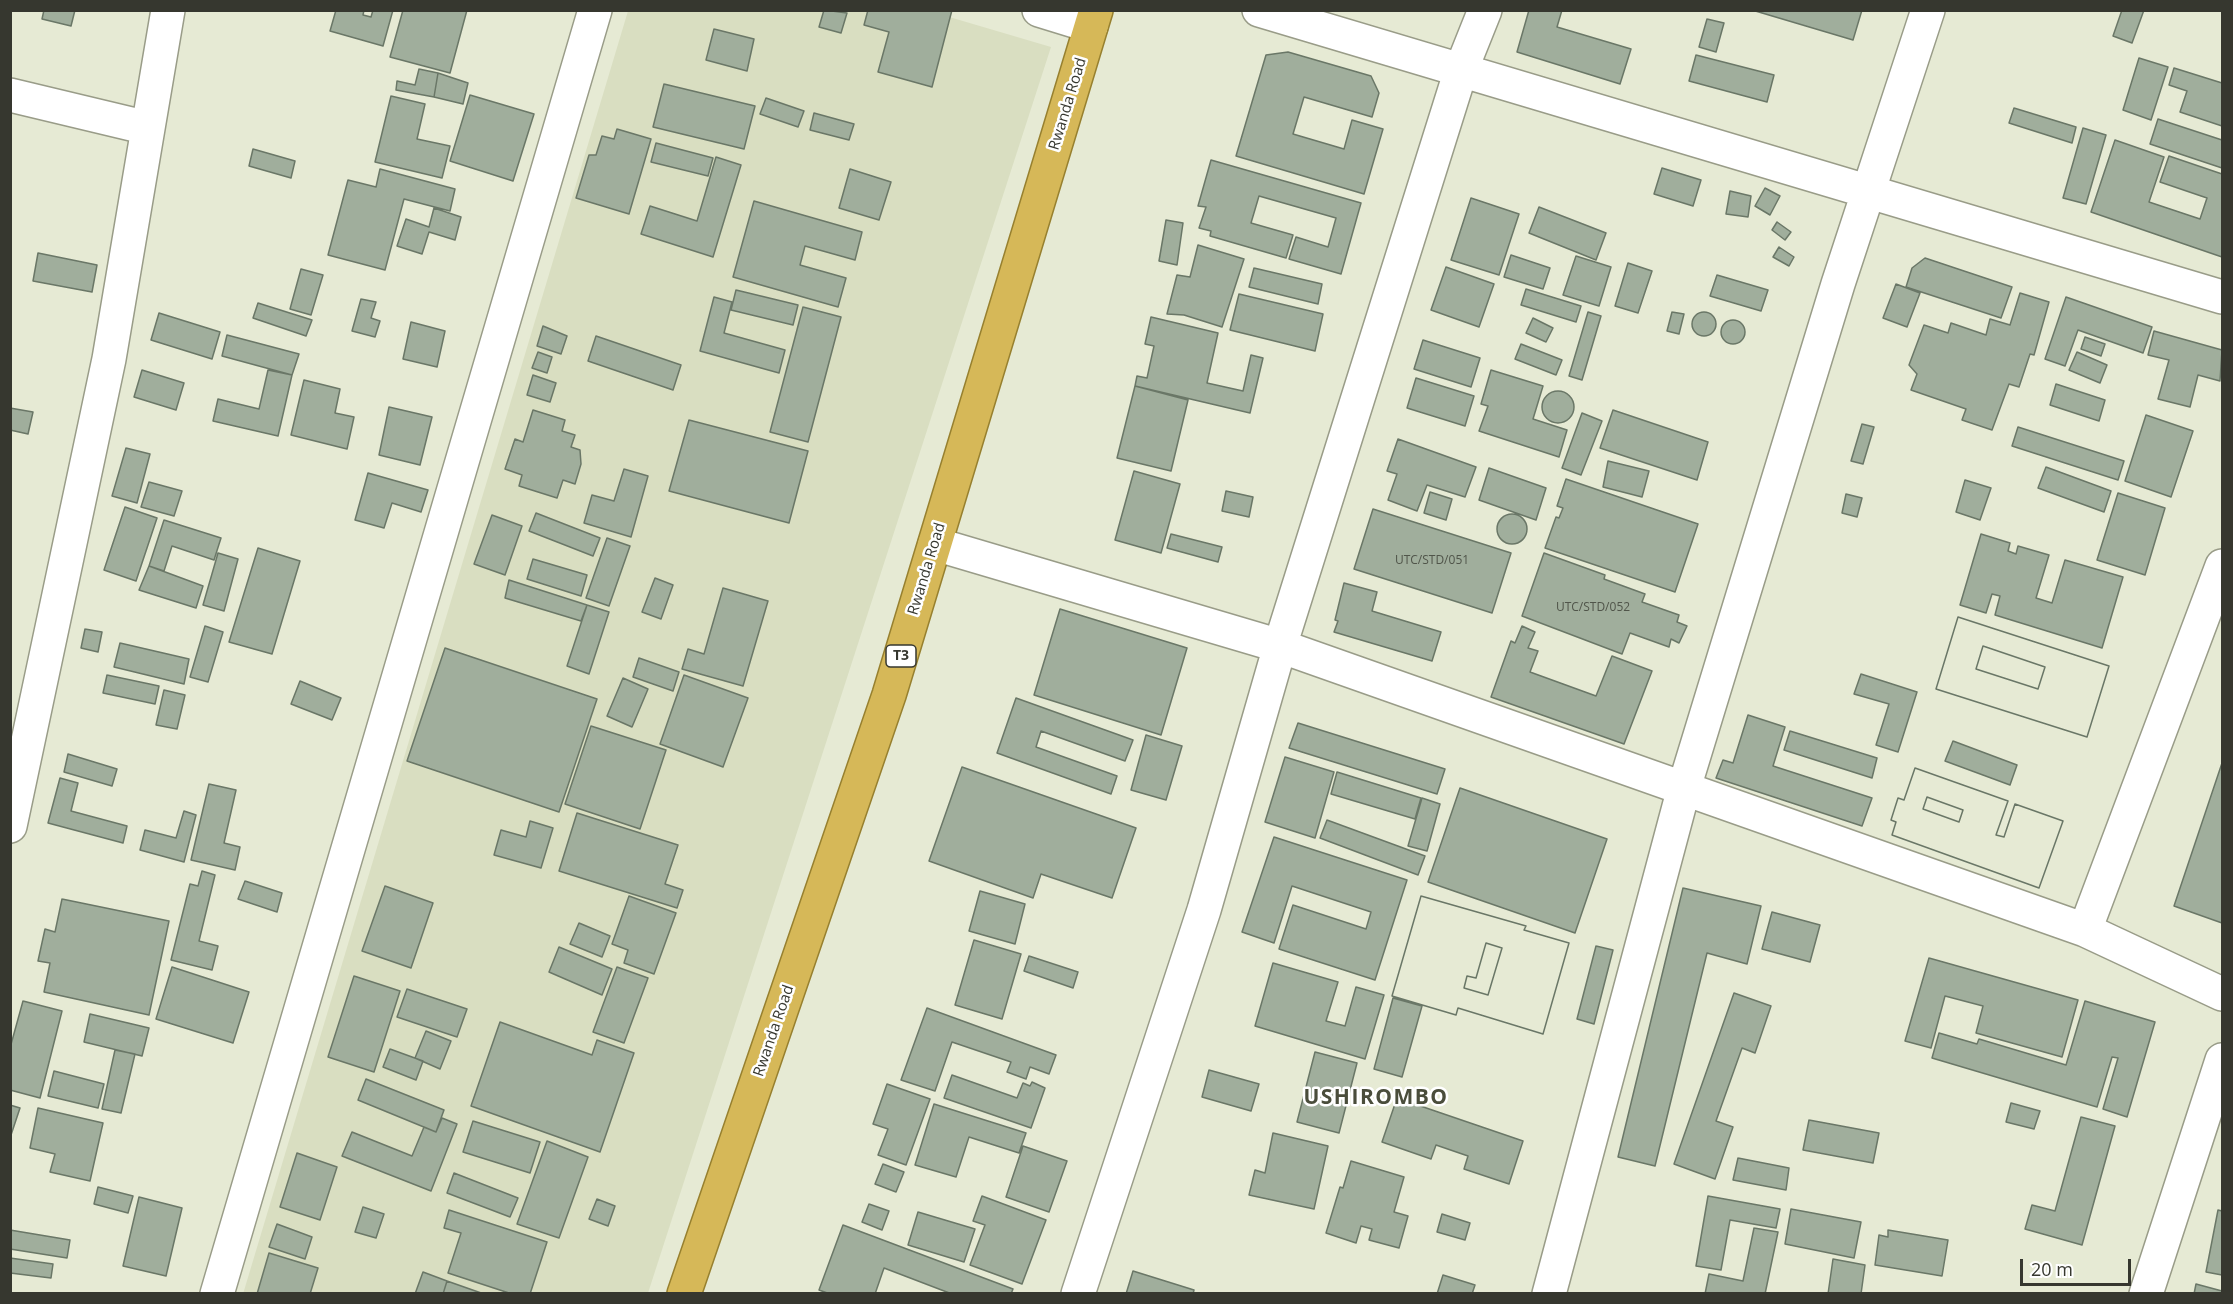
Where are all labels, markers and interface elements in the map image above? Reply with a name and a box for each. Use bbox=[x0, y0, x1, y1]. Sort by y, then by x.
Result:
street label: Rwanda Road bbox=[1045, 56, 1091, 152]
street label: Rwanda Road bbox=[904, 521, 950, 617]
house number: UTC/STD/051 bbox=[1395, 554, 1469, 568]
house number: UTC/STD/052 bbox=[1556, 601, 1630, 615]
road number: T3 bbox=[886, 645, 916, 667]
street label: Rwanda Road bbox=[750, 983, 798, 1079]
district label: USHIROMBO bbox=[1303, 1085, 1449, 1111]
scale bar bbox=[2023, 1247, 2134, 1285]
text: 20 m bbox=[2031, 1257, 2073, 1281]

